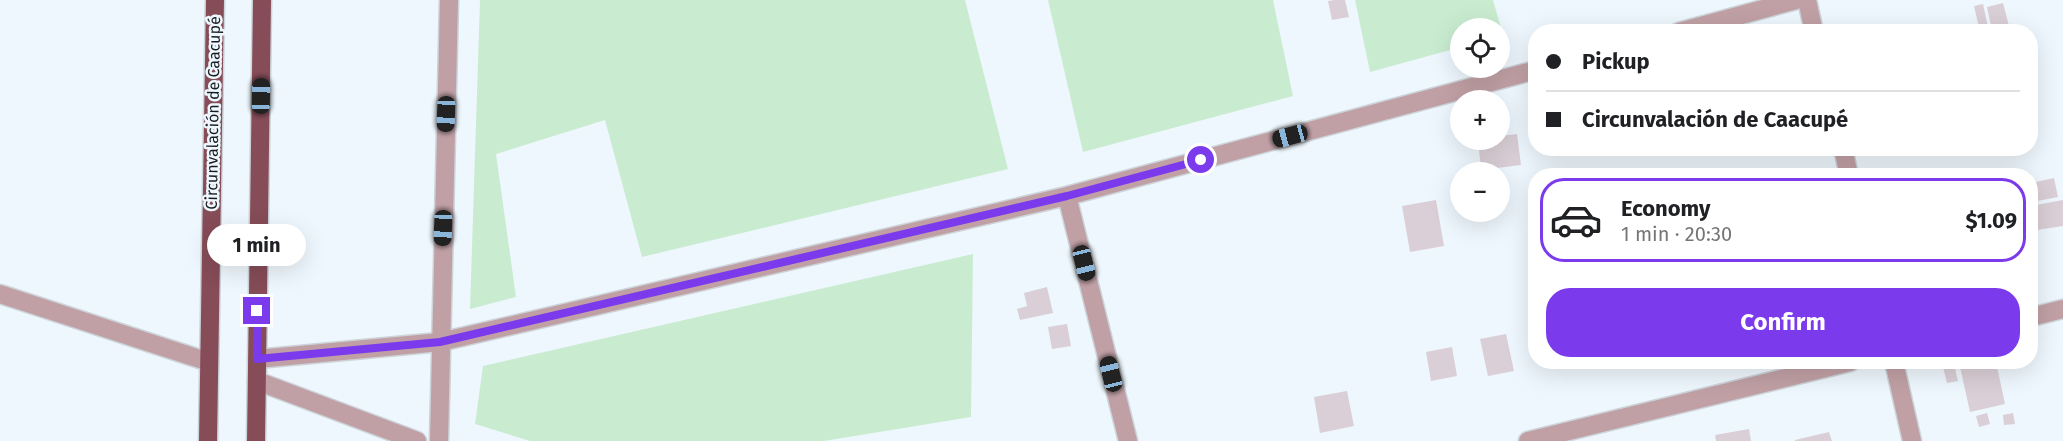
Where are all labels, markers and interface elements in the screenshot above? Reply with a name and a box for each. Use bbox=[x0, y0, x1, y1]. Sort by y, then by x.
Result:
street label: Circunvalación de Caacupé bbox=[202, 16, 224, 210]
map controls bbox=[1450, 18, 1510, 222]
button: locate bbox=[1450, 18, 1510, 78]
text: Pickup bbox=[1582, 48, 1650, 75]
car bbox=[252, 78, 270, 114]
button: + bbox=[1450, 90, 1510, 150]
car bbox=[436, 96, 456, 132]
text: Circunvalación de Caacupé bbox=[1582, 106, 1848, 133]
car bbox=[1270, 123, 1310, 149]
route start bbox=[1187, 146, 1214, 173]
button: − bbox=[1450, 162, 1510, 222]
icon: car bbox=[1549, 193, 1603, 247]
text: Economy bbox=[1621, 195, 1710, 222]
text: $1.09 bbox=[1966, 207, 2017, 234]
car bbox=[433, 210, 453, 246]
text: 1 min · 20:30 bbox=[1621, 222, 1732, 246]
callout: 1 min bbox=[208, 224, 306, 266]
text: 1 min bbox=[232, 233, 281, 257]
car bbox=[1071, 243, 1097, 283]
button: Confirm bbox=[1546, 288, 2020, 357]
route end bbox=[243, 297, 270, 324]
car bbox=[1098, 354, 1124, 394]

